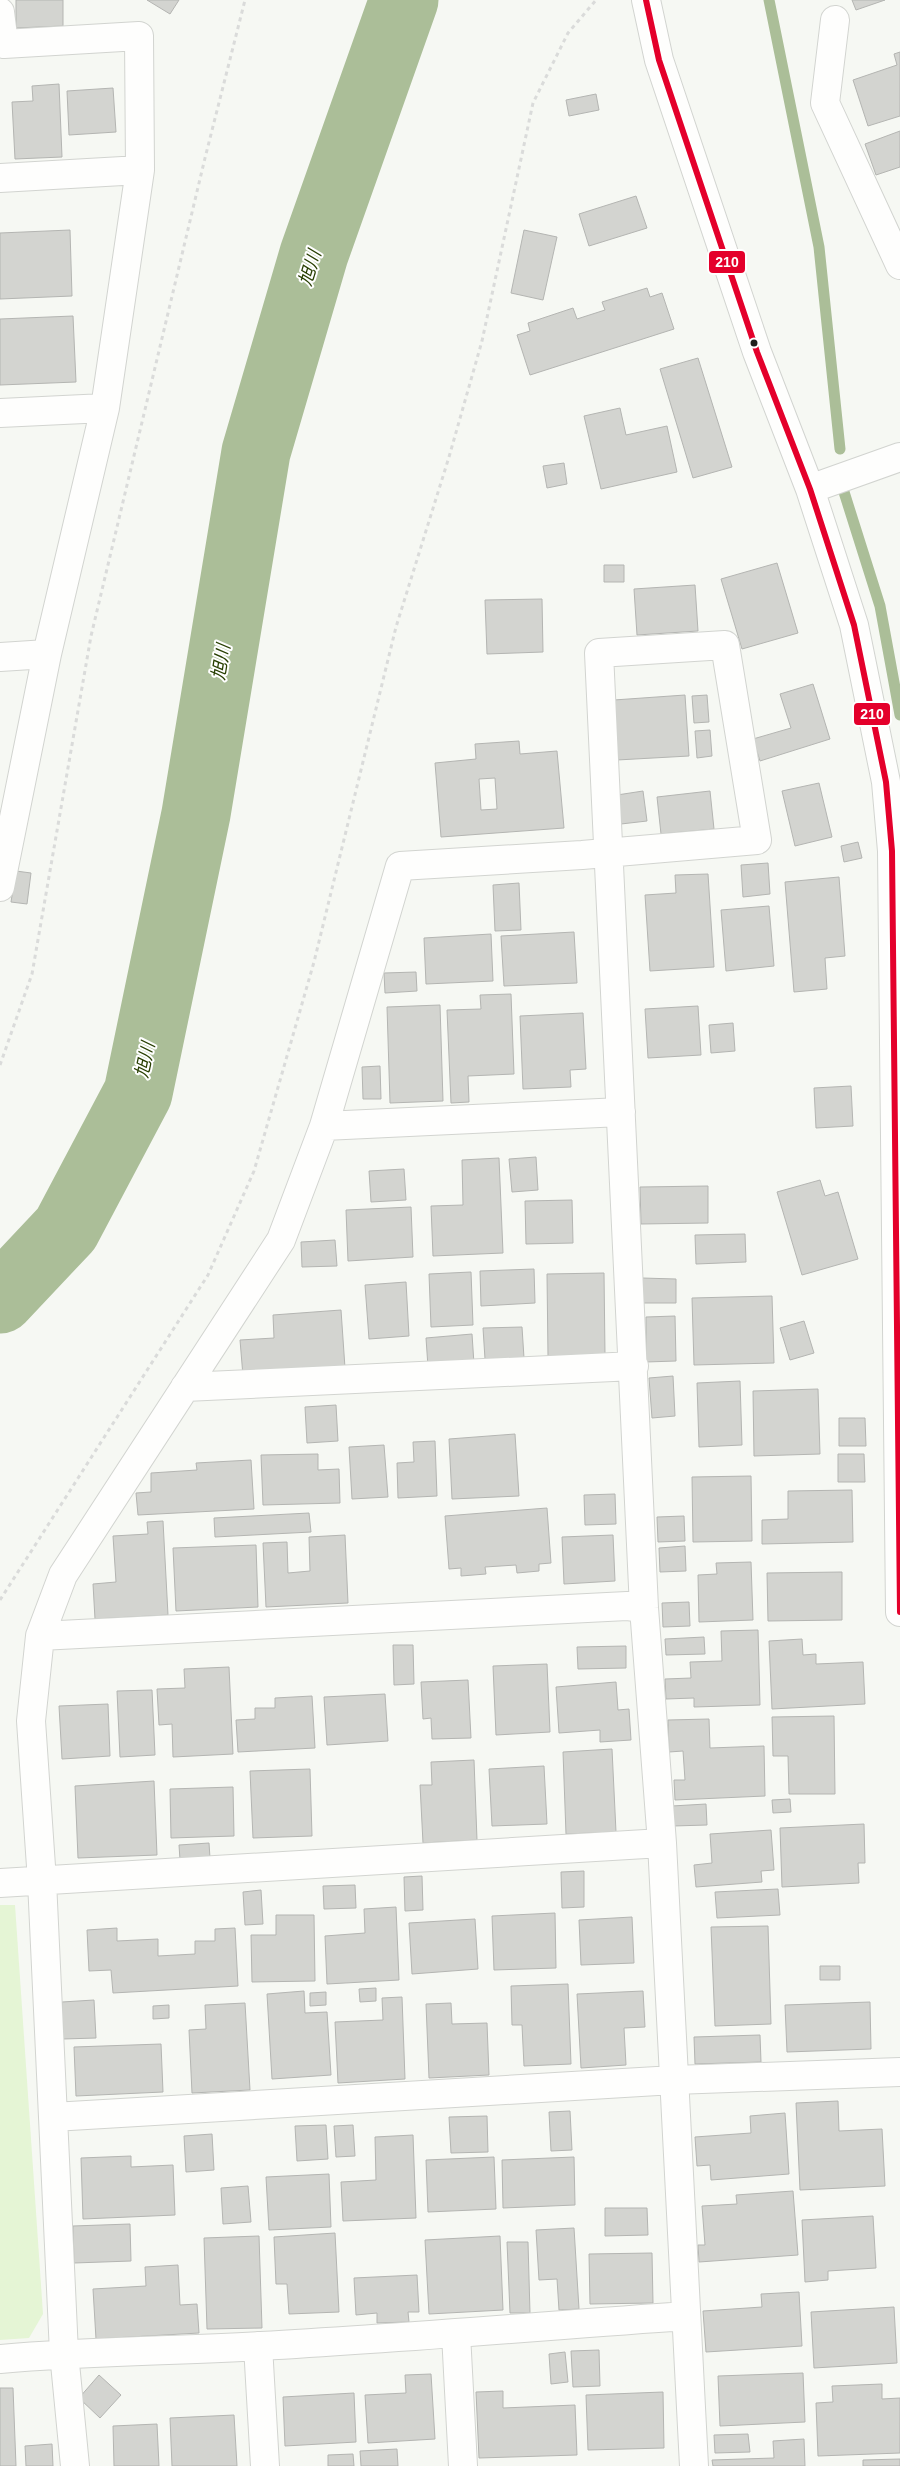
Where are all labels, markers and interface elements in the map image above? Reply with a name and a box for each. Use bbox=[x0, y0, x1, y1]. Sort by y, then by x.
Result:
water label: 旭川 bbox=[295, 246, 325, 288]
line badge: 210 bbox=[708, 250, 746, 274]
text: 210 bbox=[715, 254, 739, 270]
unlabelled marker bbox=[749, 338, 759, 348]
water label: 旭川 bbox=[208, 641, 234, 681]
line badge: 210 bbox=[853, 702, 891, 726]
text: 210 bbox=[860, 706, 884, 722]
water label: 旭川 bbox=[131, 1038, 159, 1080]

